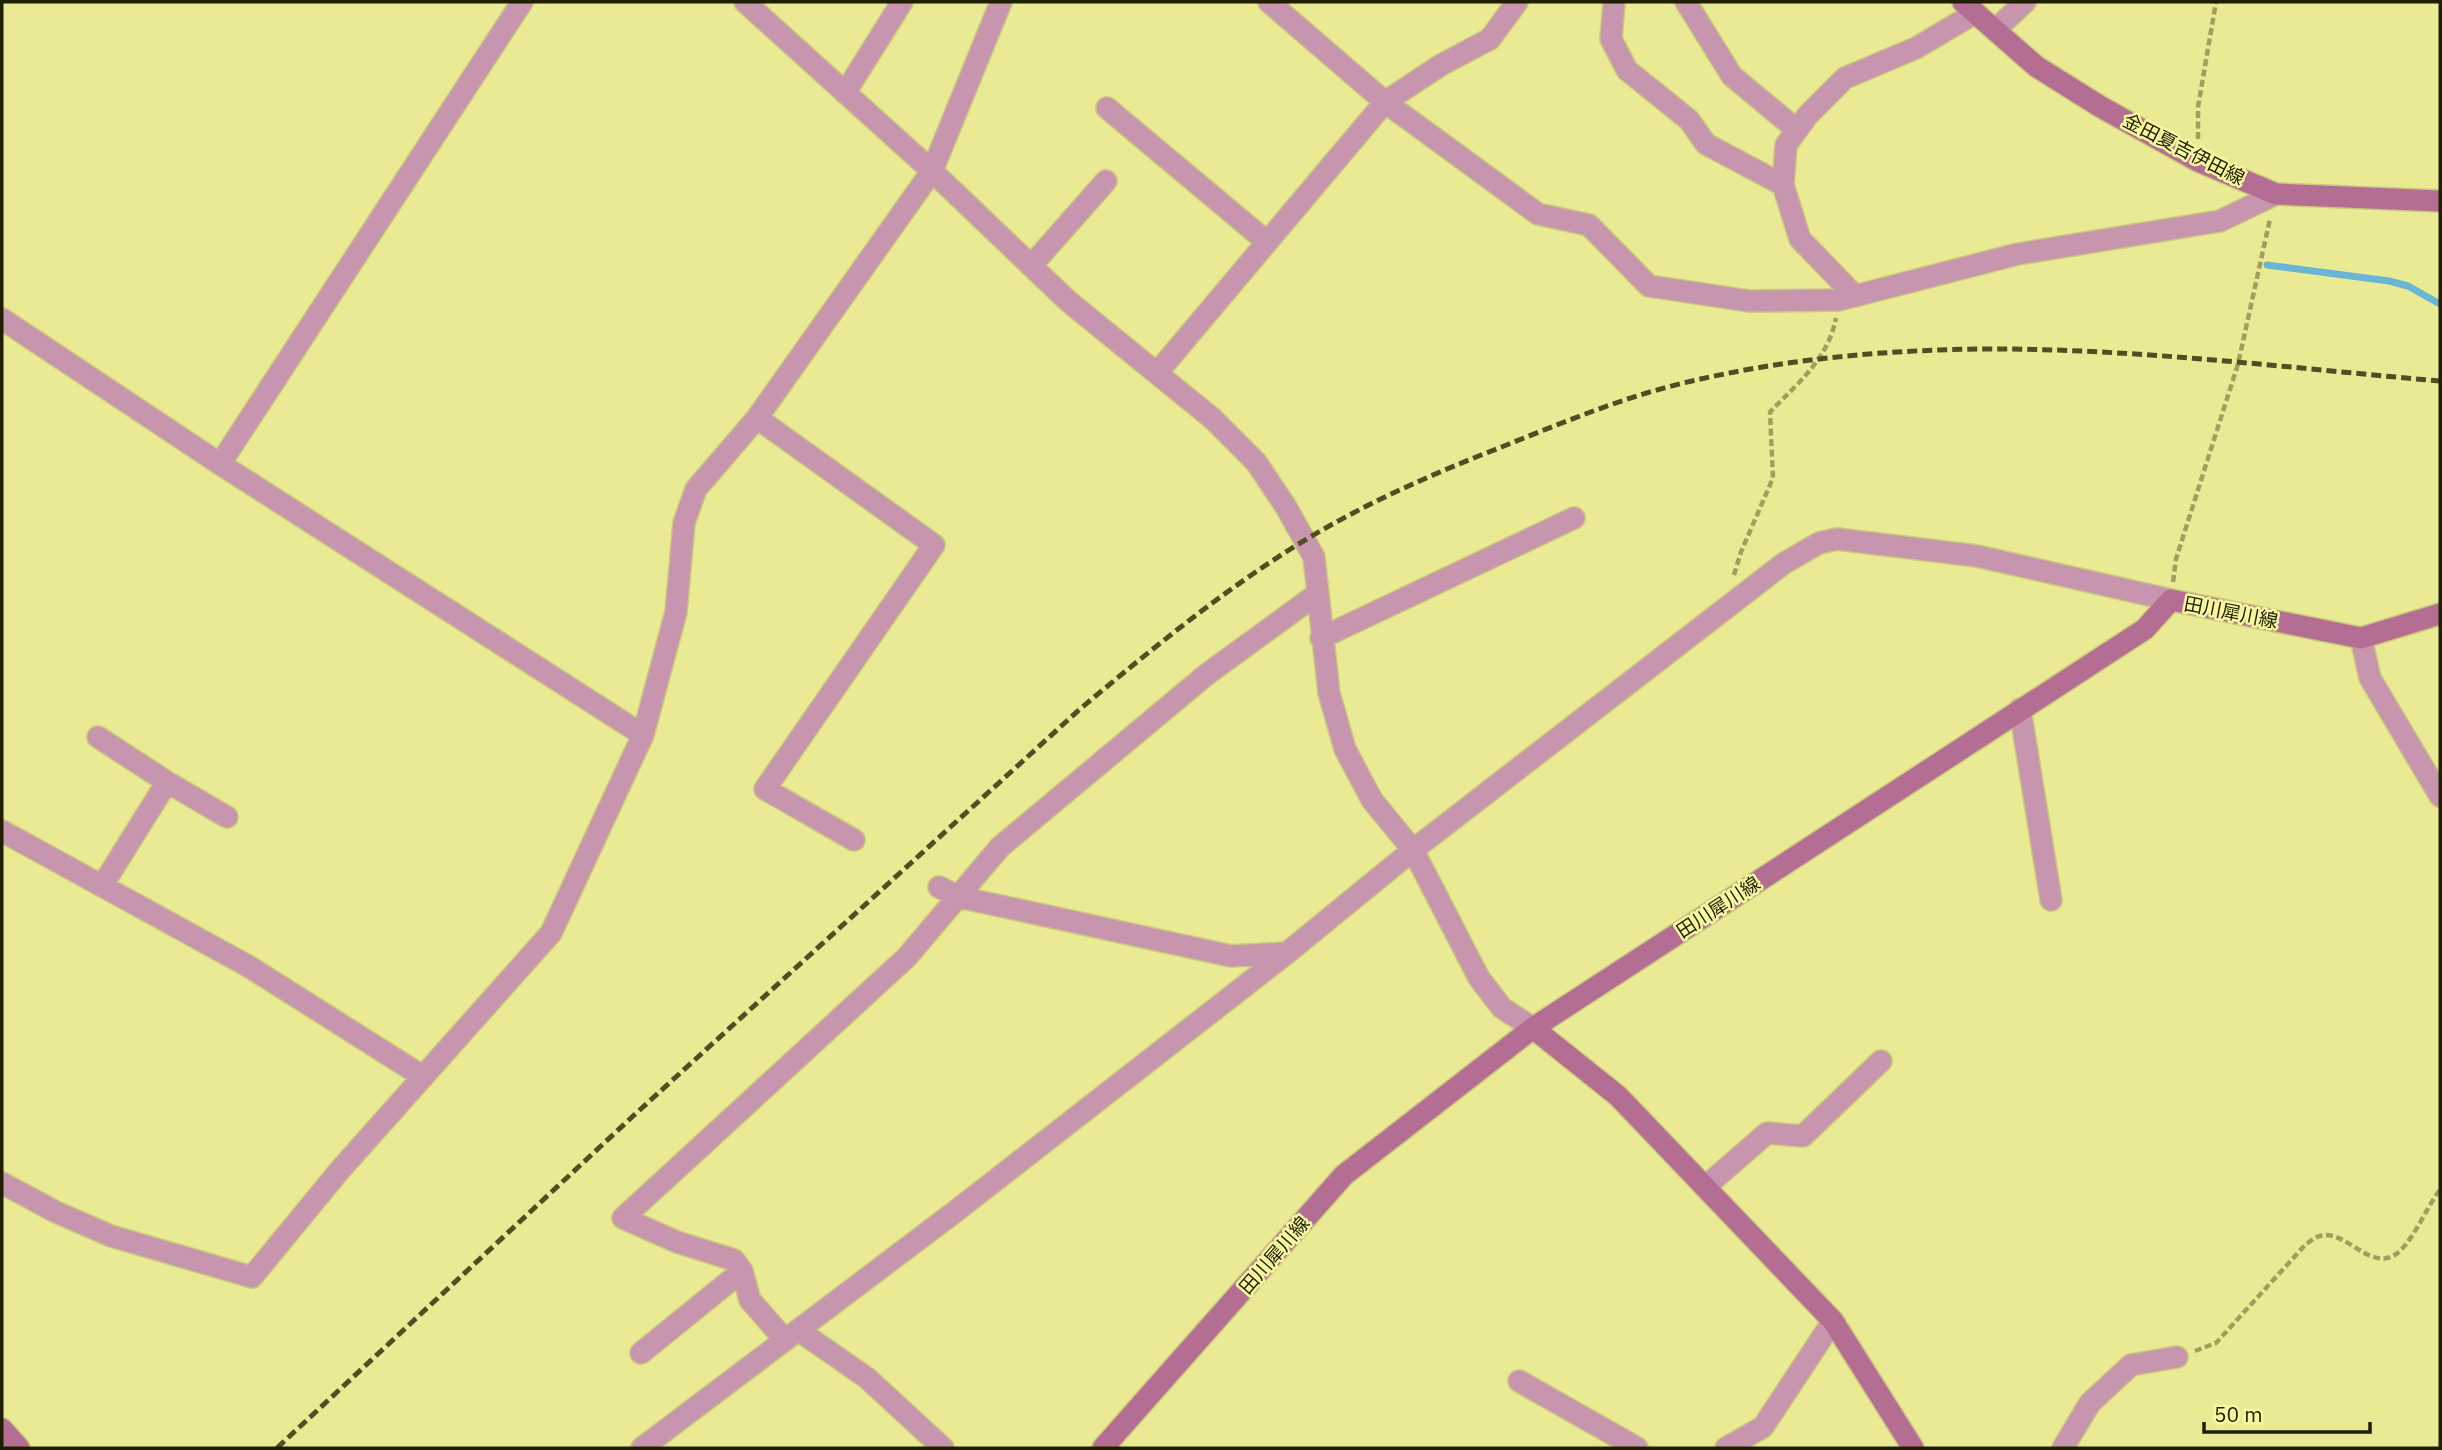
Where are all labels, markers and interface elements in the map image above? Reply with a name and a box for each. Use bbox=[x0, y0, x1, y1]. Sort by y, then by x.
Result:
street label: 金田夏吉伊田線 bbox=[2119, 108, 2249, 190]
street label: 田川犀川線 bbox=[2182, 591, 2280, 633]
street label: 田川犀川線 bbox=[1672, 871, 1764, 943]
street label: 田川犀川線 bbox=[1234, 1211, 1314, 1299]
scale bar bbox=[2204, 1390, 2370, 1434]
text: 50 m bbox=[2214, 1400, 2263, 1428]

